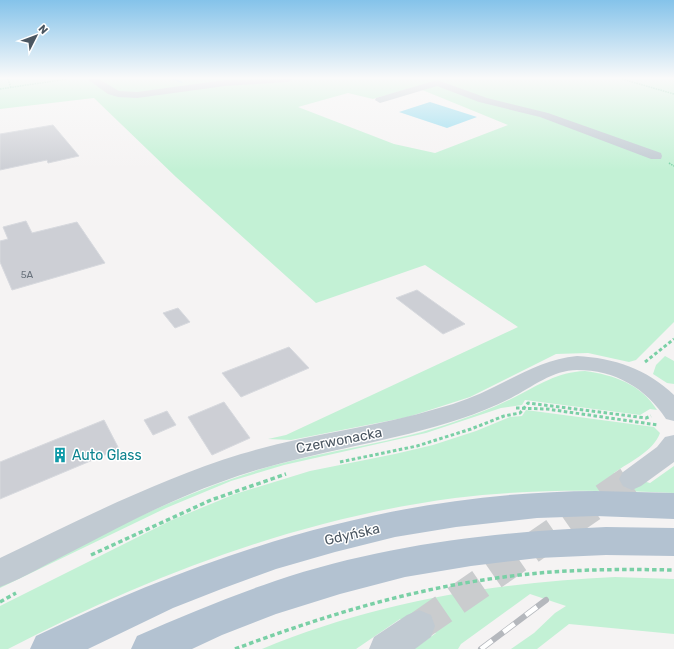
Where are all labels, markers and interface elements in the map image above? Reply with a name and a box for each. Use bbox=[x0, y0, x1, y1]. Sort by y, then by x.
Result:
north arrow bbox=[16, 16, 56, 56]
text: N bbox=[36, 22, 51, 37]
house number: 5A bbox=[21, 269, 34, 281]
street label: Czerwonacka bbox=[295, 424, 384, 457]
building icon: Auto Glass bbox=[51, 446, 69, 464]
place label: Auto Glass bbox=[72, 447, 142, 464]
street label: Gdyńska bbox=[323, 520, 381, 549]

